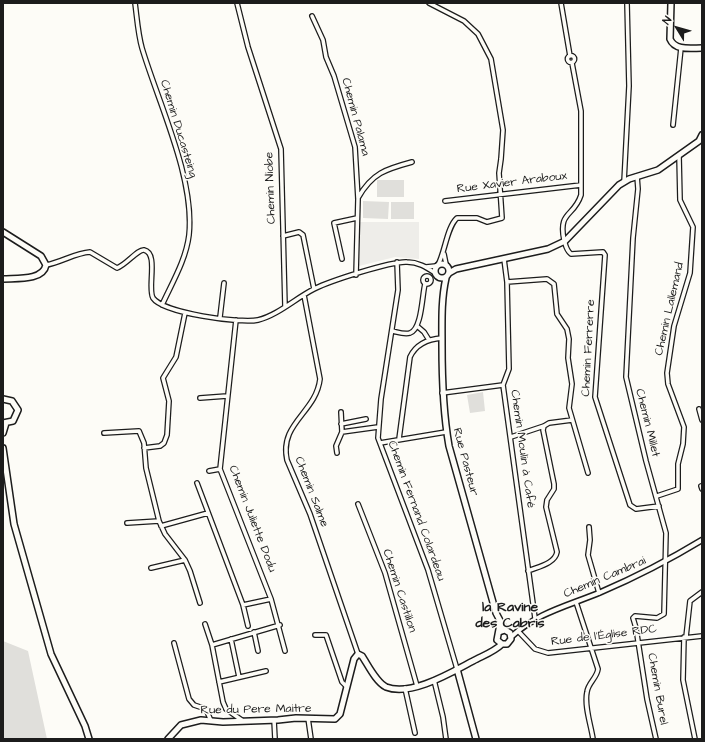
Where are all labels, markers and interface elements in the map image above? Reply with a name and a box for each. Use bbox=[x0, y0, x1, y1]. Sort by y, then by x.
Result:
north arrow bbox=[657, 8, 697, 48]
text: N bbox=[659, 13, 675, 28]
street label: Chemin Palama bbox=[338, 76, 372, 158]
street label: Chemin Ducasteing bbox=[156, 78, 200, 180]
street label: Chemin Niobe bbox=[263, 152, 279, 224]
street label: Rue Xavier Araboux bbox=[456, 169, 568, 197]
street label: Chemin Lallemand bbox=[652, 261, 688, 357]
street label: Chemin Ferrerre bbox=[579, 299, 599, 397]
street label: Chemin Millet bbox=[632, 387, 662, 459]
street label: Chemin Moulin à Café bbox=[507, 389, 537, 509]
street label: Rue Pasteur bbox=[449, 426, 481, 498]
street label: Chemin Fernand Colardeau bbox=[384, 439, 448, 583]
street label: Chemin Salme bbox=[291, 455, 331, 529]
street label: Chemin Juliette Dodu bbox=[225, 464, 279, 574]
street label: Chemin Castillon bbox=[379, 548, 419, 634]
street label: Chemin Cambrai bbox=[562, 554, 648, 602]
district label: la Ravine des Cabris bbox=[475, 600, 545, 632]
street label: Rue de l'Église RDC bbox=[550, 622, 658, 650]
street label: Chemin Burel bbox=[644, 652, 670, 726]
street label: Rue du Pere Maitre bbox=[200, 702, 312, 718]

